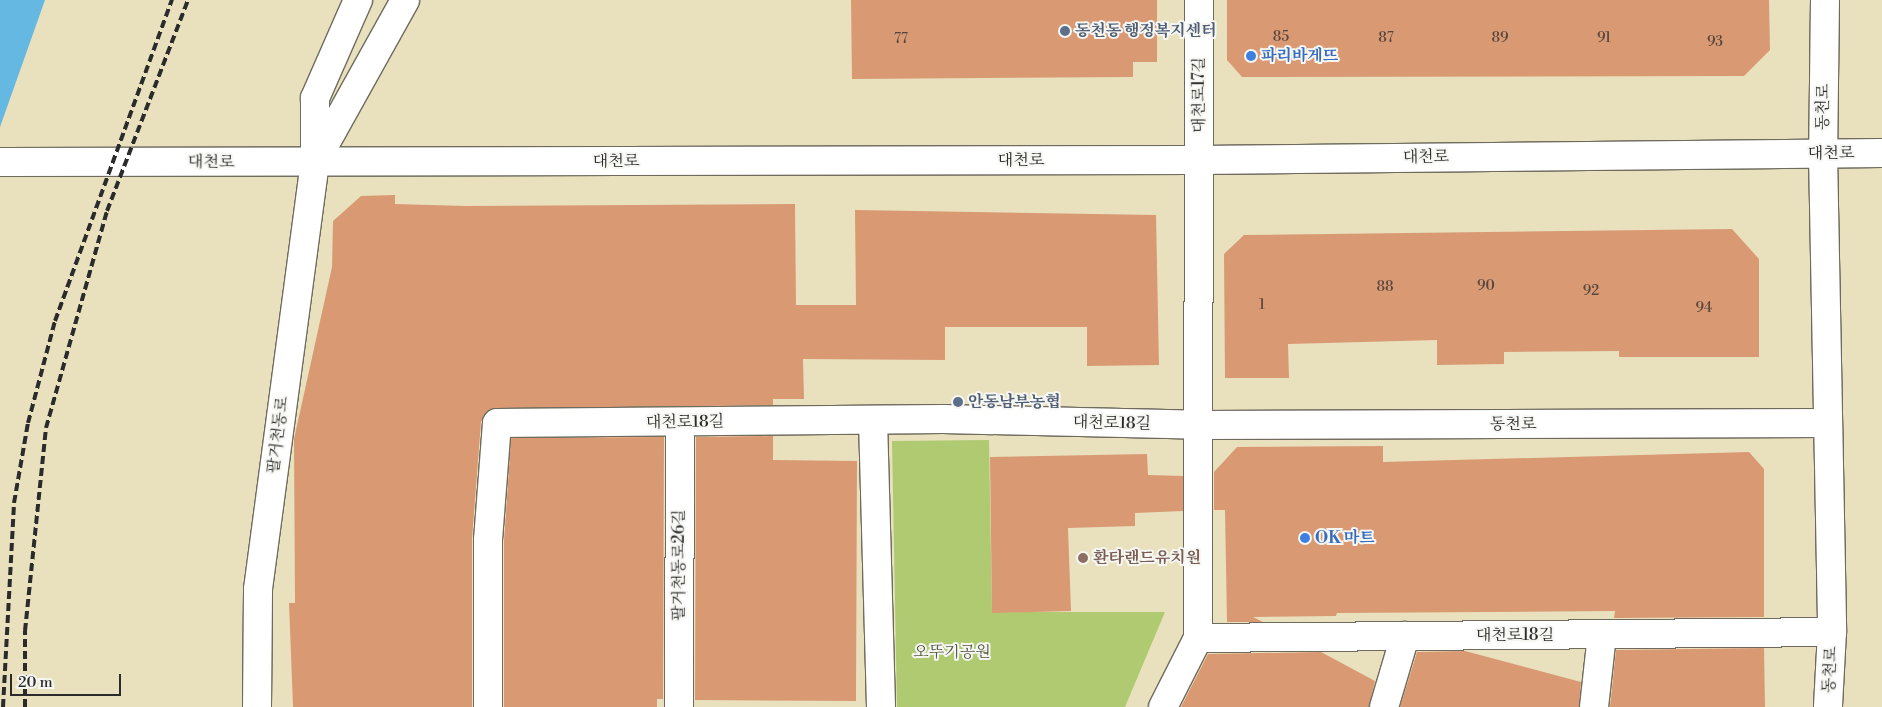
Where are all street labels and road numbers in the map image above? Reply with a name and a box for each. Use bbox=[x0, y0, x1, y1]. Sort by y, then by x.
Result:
street label: 대천로17길 bbox=[1189, 57, 1209, 133]
street label: 동천로 bbox=[1813, 84, 1833, 130]
street label: 대천로 bbox=[1808, 143, 1854, 163]
street label: 대천로 bbox=[1403, 147, 1449, 167]
street label: 대천로 bbox=[998, 150, 1044, 170]
street label: 대천로 bbox=[593, 151, 639, 171]
street label: 대천로 bbox=[188, 152, 234, 172]
street label: 팔거천동로 bbox=[264, 395, 292, 475]
street label: 대천로18길 bbox=[646, 412, 724, 432]
street label: 대천로18길 bbox=[1073, 413, 1151, 433]
street label: 동천로 bbox=[1490, 414, 1536, 434]
street label: 팔거천동로26길 bbox=[669, 509, 689, 621]
street label: 대천로18길 bbox=[1476, 625, 1554, 645]
street label: 동천로 bbox=[1819, 646, 1841, 694]

